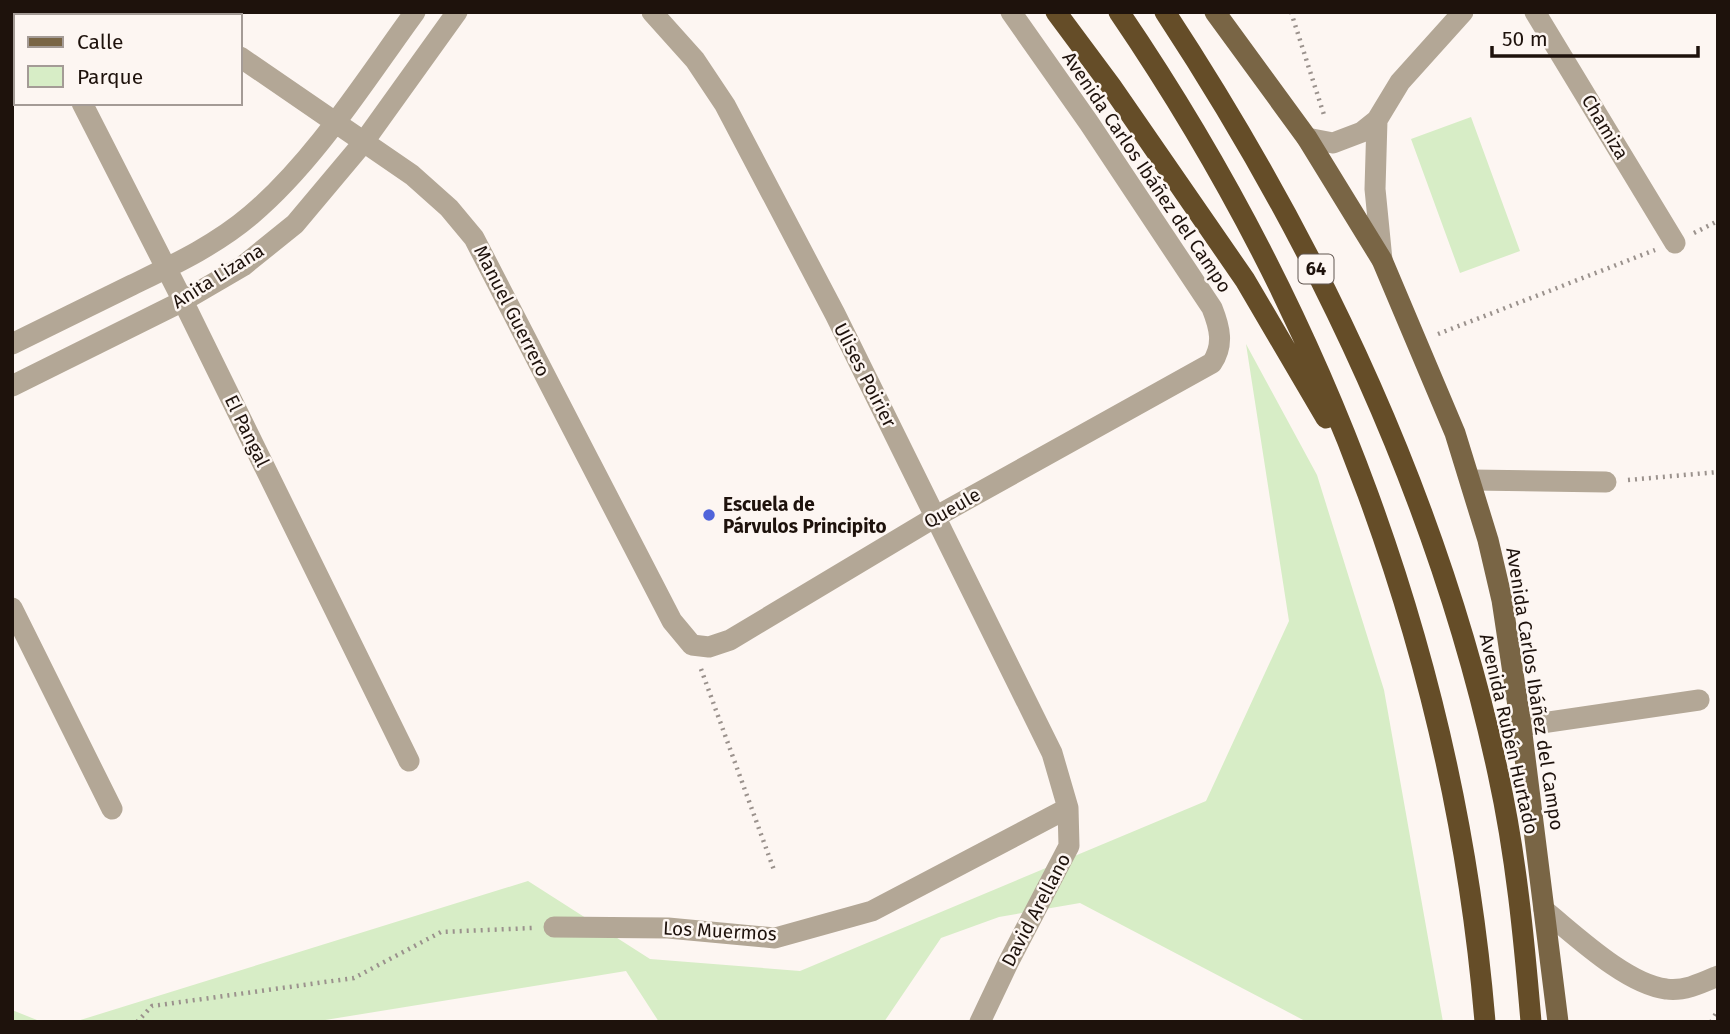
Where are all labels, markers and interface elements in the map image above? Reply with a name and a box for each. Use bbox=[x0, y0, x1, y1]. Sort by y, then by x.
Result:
legend bbox=[14, 14, 242, 105]
scale bar bbox=[1492, 14, 1698, 58]
text: 50 m bbox=[1502, 26, 1548, 52]
text: Calle bbox=[77, 29, 123, 55]
street label: Avenida Carlos Ibáñez del Campo bbox=[1058, 47, 1236, 297]
text: Parque bbox=[77, 64, 143, 90]
street label: Chamiza bbox=[1577, 90, 1633, 164]
street label: Anita Lizana bbox=[168, 239, 268, 313]
street label: Manuel Guerrero bbox=[469, 242, 555, 380]
road number: 64 bbox=[1298, 255, 1334, 284]
street label: Ulises Poirier bbox=[829, 319, 901, 432]
street label: El Pangal bbox=[220, 391, 274, 471]
street label: Queule bbox=[920, 483, 984, 533]
place label: Escuela de Párvulos Principito bbox=[723, 493, 887, 538]
marker: Escuela de Párvulos Principito bbox=[701, 507, 717, 523]
street label: Avenida Carlos Ibáñez del Campo bbox=[1501, 546, 1569, 832]
street label: Avenida Rubén Hurtado bbox=[1475, 632, 1543, 836]
street label: David Arellano bbox=[997, 849, 1075, 971]
street label: Los Muermos bbox=[663, 917, 778, 945]

